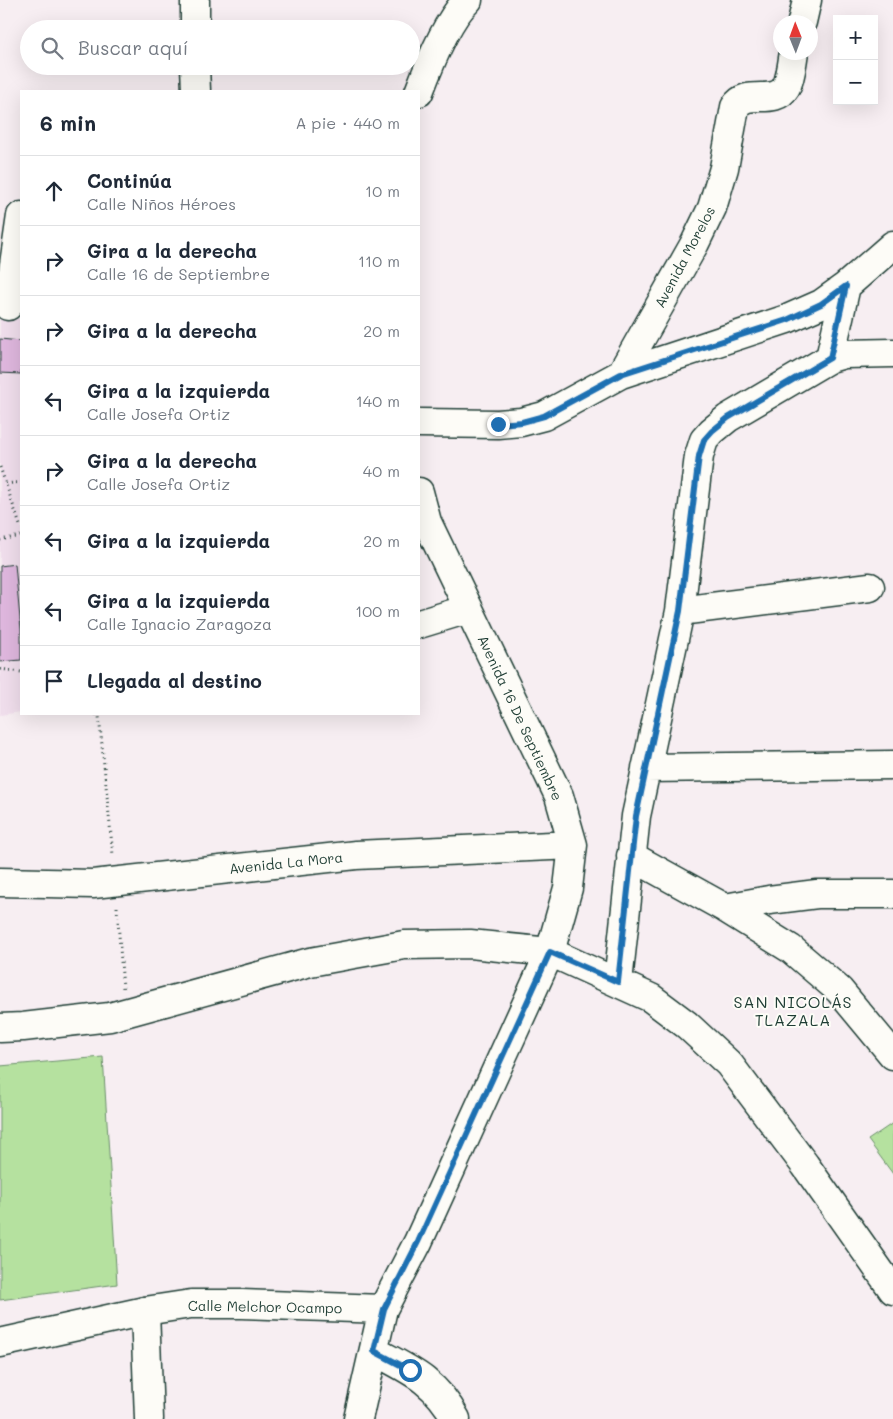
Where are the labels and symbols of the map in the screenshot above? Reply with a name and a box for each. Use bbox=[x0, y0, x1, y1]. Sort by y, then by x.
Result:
north arrow bbox=[773, 15, 818, 60]
street label: Avenida Morelos bbox=[650, 203, 719, 311]
route end bbox=[487, 413, 510, 436]
street label: Avenida 16 De Septiembre bbox=[474, 632, 567, 804]
street label: Avenida La Mora bbox=[228, 847, 344, 878]
district label: SAN NICOLÁS TLAZALA bbox=[734, 991, 852, 1030]
street label: Calle Melchor Ocampo bbox=[188, 1296, 342, 1317]
route start bbox=[399, 1359, 422, 1382]

